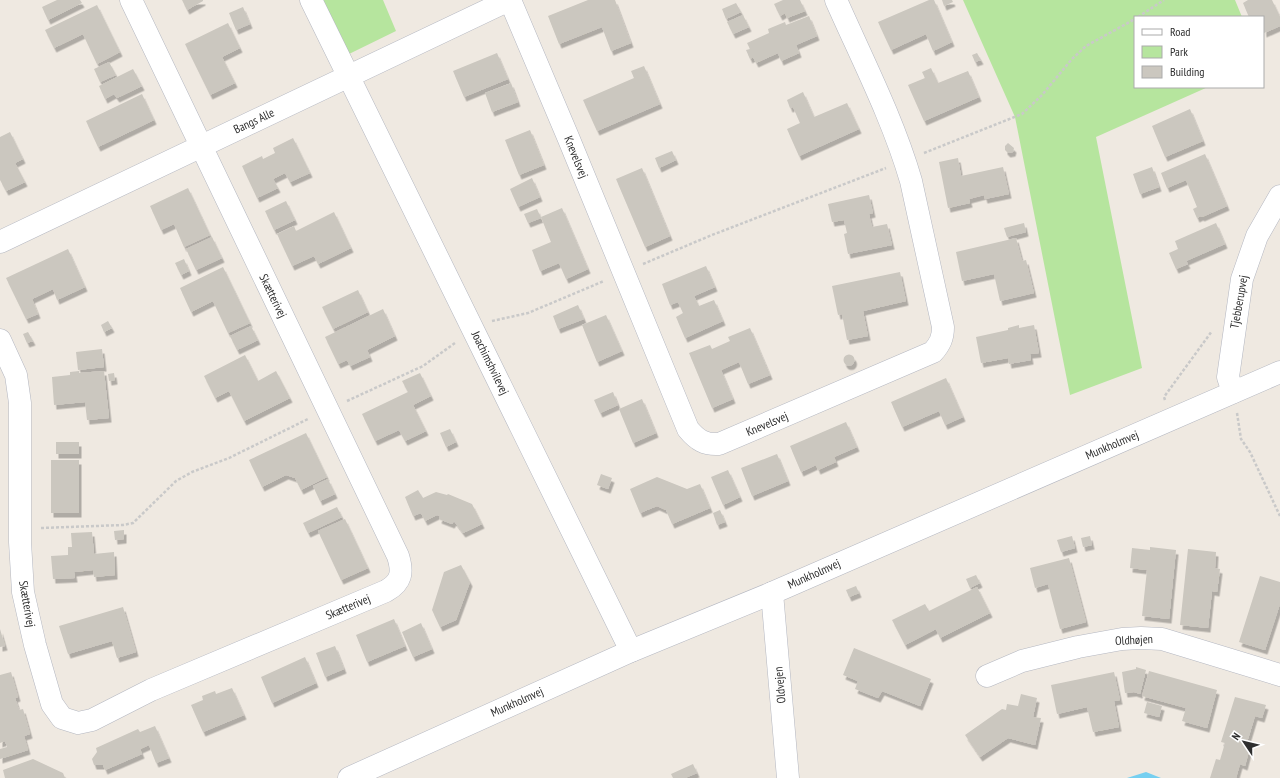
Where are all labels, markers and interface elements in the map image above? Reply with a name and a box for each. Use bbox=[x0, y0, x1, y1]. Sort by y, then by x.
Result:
legend bbox=[1134, 16, 1264, 88]
text: Road bbox=[1170, 24, 1190, 39]
text: Park bbox=[1170, 44, 1188, 59]
text: Building bbox=[1170, 64, 1205, 79]
street label: Bangs Alle bbox=[231, 105, 277, 137]
street label: Knevelsvej bbox=[561, 133, 592, 180]
street label: Skætterivej bbox=[256, 271, 291, 320]
street label: Tjebberupvej bbox=[1226, 274, 1251, 330]
street label: Joachimshvilevej bbox=[468, 328, 512, 397]
street label: Knevelsvej bbox=[743, 408, 790, 439]
street label: Munkholmvej bbox=[1083, 427, 1141, 462]
street label: Munkholmvej bbox=[785, 555, 842, 592]
street label: Skætterivej bbox=[16, 579, 39, 628]
street label: Skætterivej bbox=[323, 590, 372, 623]
street label: Oldhøjen bbox=[1115, 631, 1153, 648]
street label: Oldvejen bbox=[770, 666, 789, 704]
street label: Munkholmvej bbox=[488, 683, 545, 720]
north arrow bbox=[1224, 722, 1264, 762]
text: N bbox=[1228, 730, 1243, 743]

